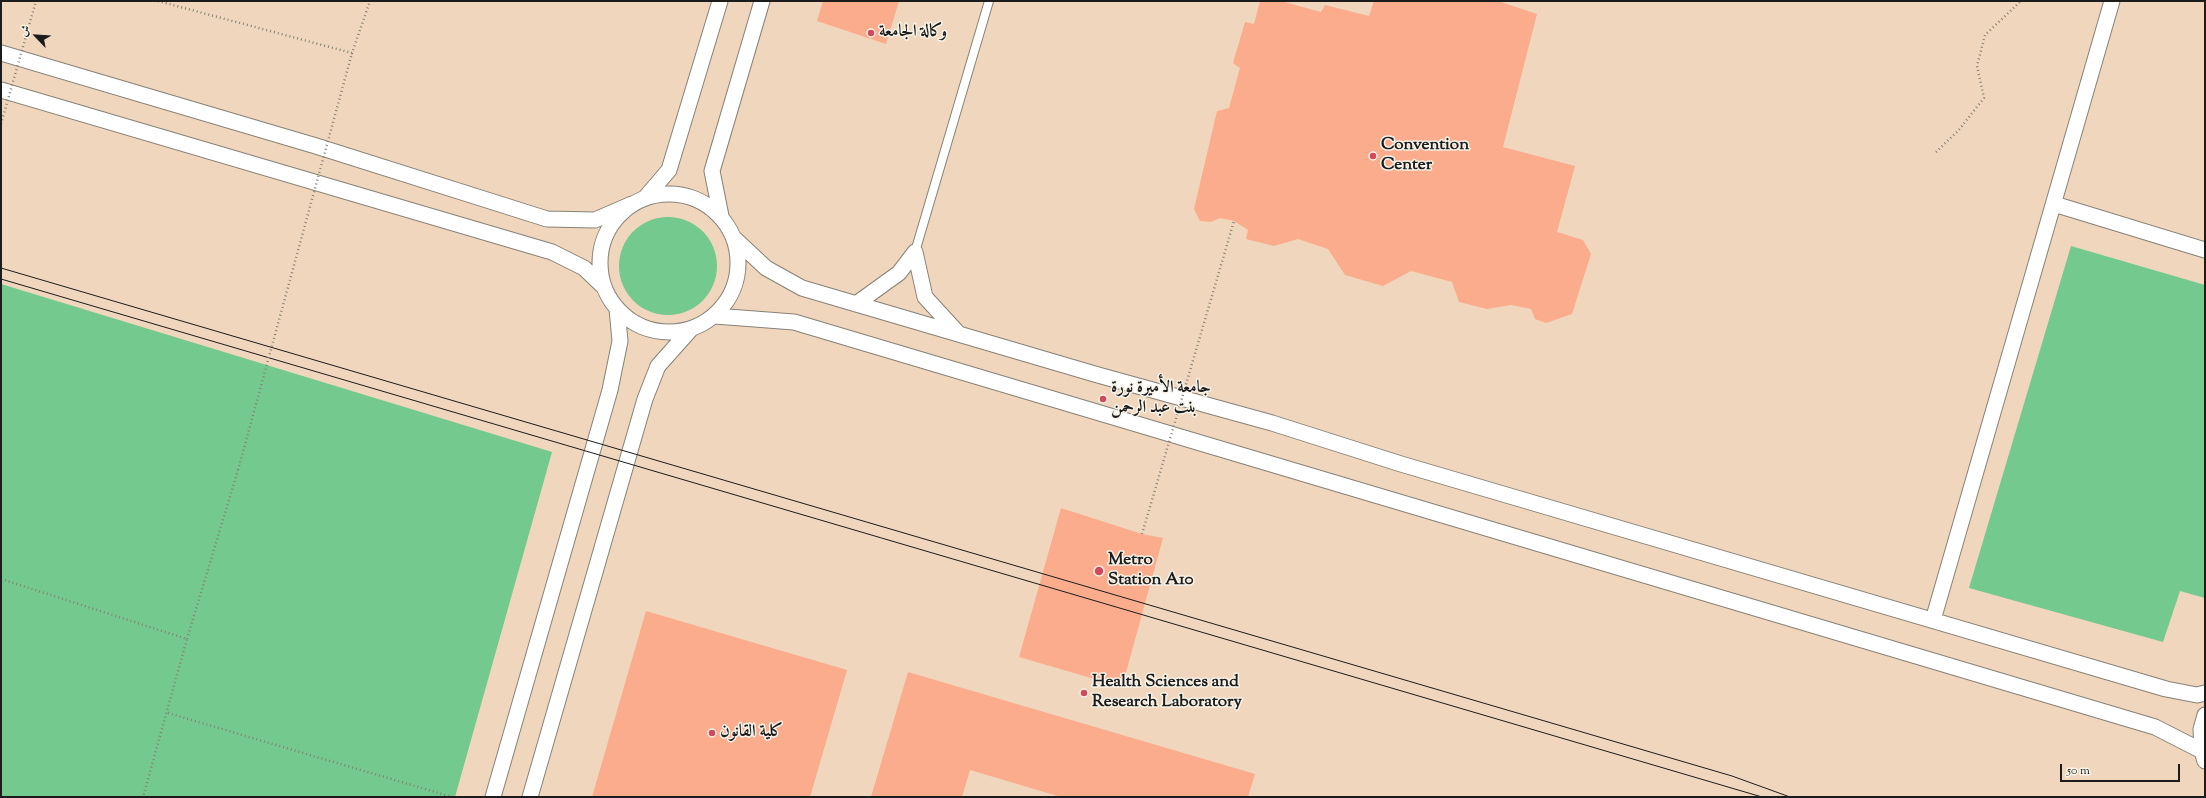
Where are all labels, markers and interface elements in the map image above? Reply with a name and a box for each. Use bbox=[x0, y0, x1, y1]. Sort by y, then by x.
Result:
north arrow bbox=[16, 16, 56, 56]
text: ش bbox=[16, 23, 35, 39]
place label: وكالة الجامعة bbox=[879, 23, 947, 43]
marker: وكالة الجامعة bbox=[866, 28, 876, 38]
place label: Convention Center bbox=[1381, 136, 1469, 176]
marker: Convention Center bbox=[1368, 151, 1378, 161]
place label: جامعة الأميرة نورة بنت عبد الرحمن bbox=[1111, 379, 1211, 419]
marker: جامعة الأميرة نورة بنت عبد الرحمن bbox=[1098, 394, 1108, 404]
place label: Metro Station A10 bbox=[1108, 551, 1194, 591]
marker: Metro Station A10 bbox=[1093, 565, 1105, 577]
place label: Health Sciences and Research Laboratory bbox=[1092, 673, 1242, 713]
marker: Health Sciences and Research Laboratory bbox=[1079, 688, 1089, 698]
place label: كلية القانون bbox=[720, 723, 783, 743]
marker: كلية القانون bbox=[707, 728, 717, 738]
scale bar bbox=[2062, 756, 2182, 782]
text: 50 m bbox=[2067, 762, 2090, 780]

